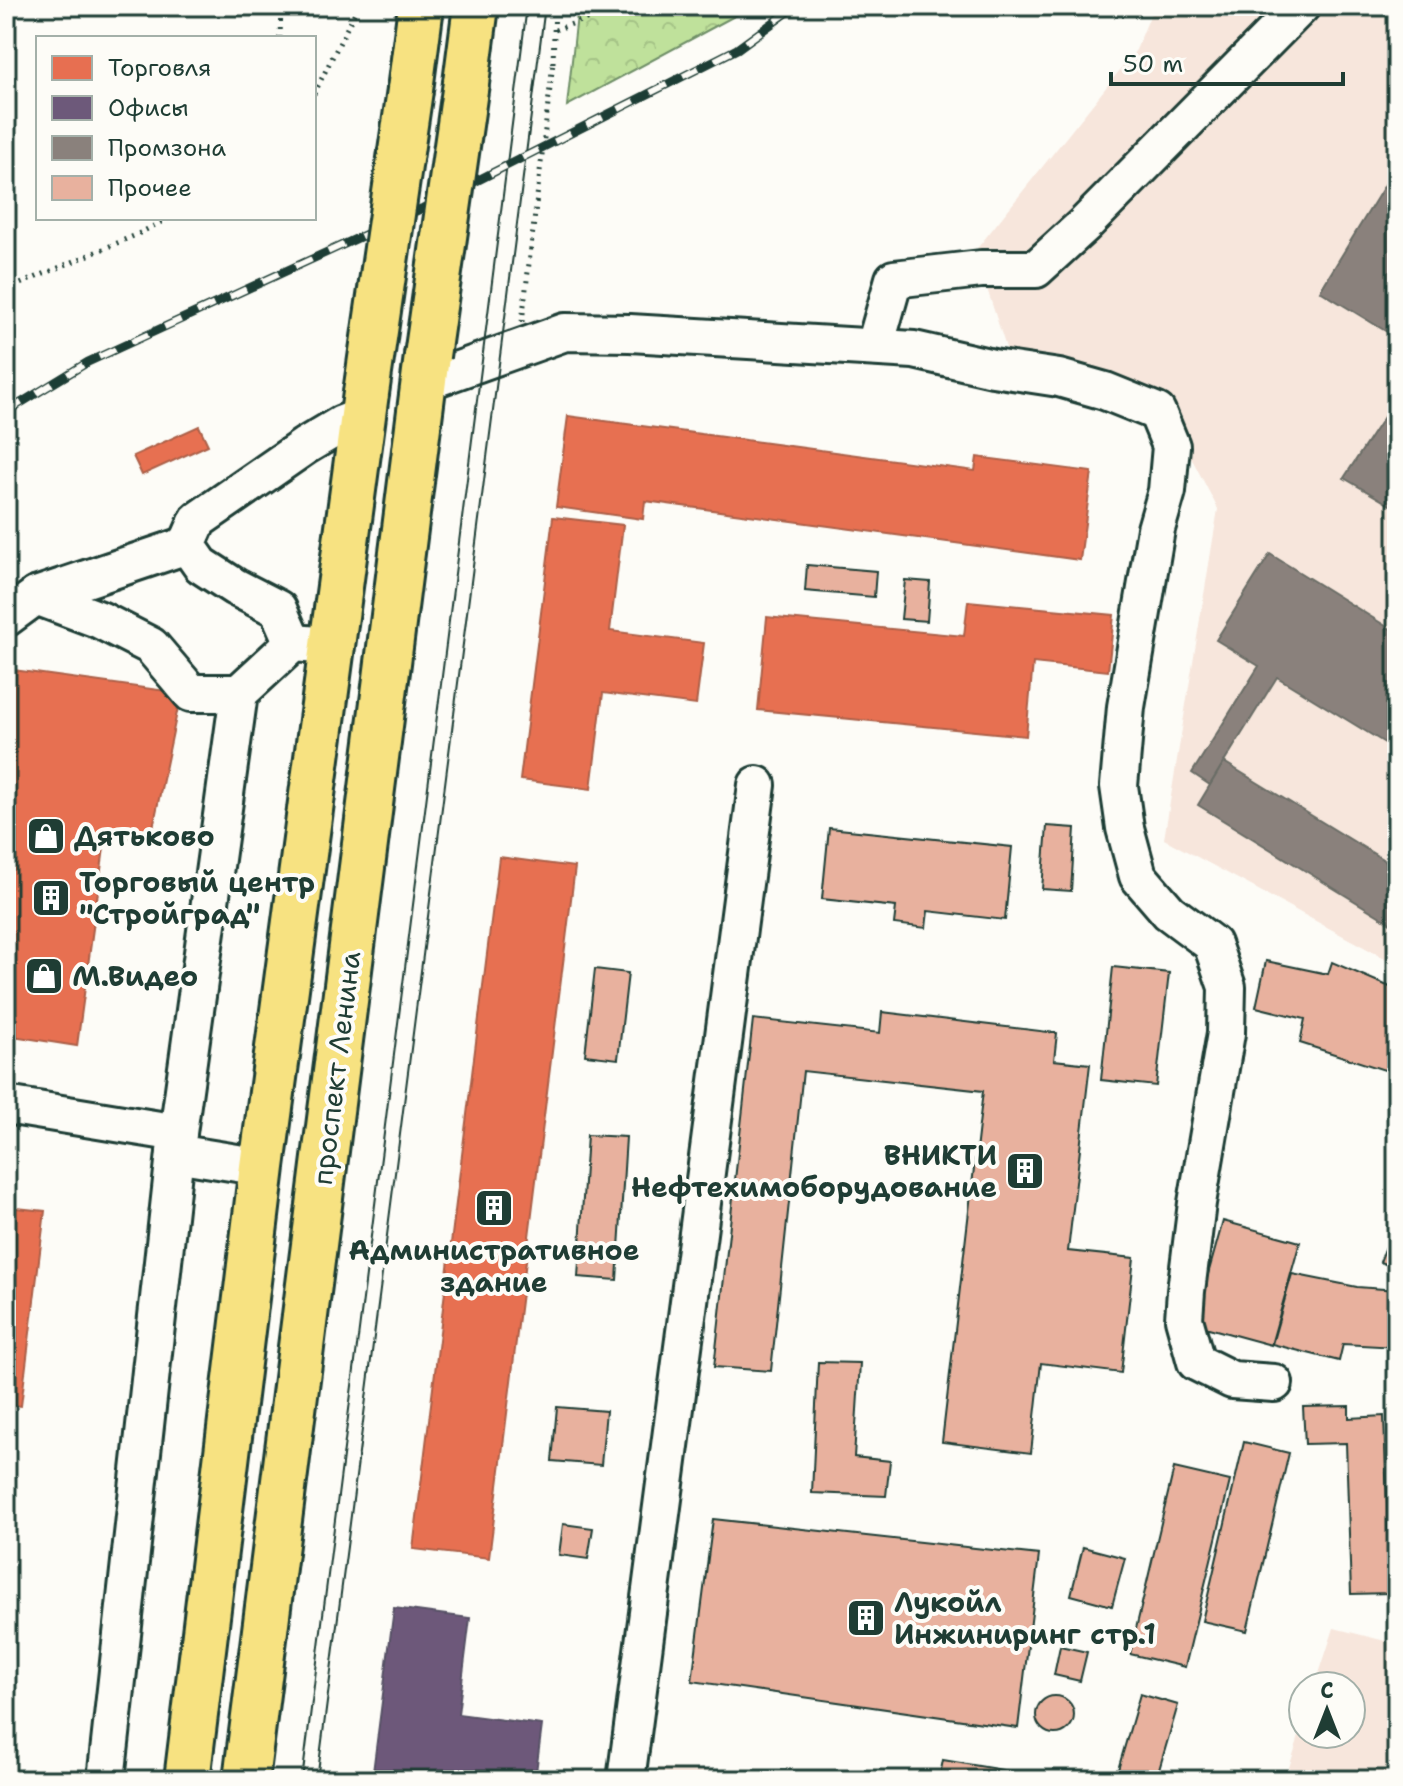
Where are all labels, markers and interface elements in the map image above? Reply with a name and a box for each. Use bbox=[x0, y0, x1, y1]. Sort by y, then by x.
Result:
legend bbox=[36, 36, 316, 220]
scale bar bbox=[1111, 36, 1343, 86]
text: 50 m bbox=[1123, 48, 1183, 80]
text: Торговля bbox=[108, 52, 211, 84]
text: Офисы bbox=[108, 92, 189, 124]
text: Промзона bbox=[108, 132, 226, 164]
text: Прочее bbox=[108, 172, 192, 204]
shop icon: Дятьково bbox=[25, 815, 67, 857]
place label: Дятьково bbox=[74, 817, 215, 855]
place label: Торговый центр "Стройград" bbox=[79, 863, 315, 933]
building icon: Торговый центр "Стройград" bbox=[30, 877, 72, 919]
street label: проспект Ленина bbox=[303, 949, 369, 1187]
shop icon: М.Видео bbox=[23, 955, 65, 997]
place label: М.Видео bbox=[72, 957, 198, 995]
place label: ВНИКТИ Нефтехимоборудование bbox=[631, 1136, 997, 1206]
building icon: ВНИКТИ Нефтехимоборудование bbox=[1004, 1150, 1046, 1192]
building icon: Административное здание bbox=[473, 1187, 515, 1229]
place label: Административное здание bbox=[348, 1231, 640, 1301]
place label: Лукойл Инжиниринг стр.1 bbox=[894, 1583, 1156, 1653]
building icon: Лукойл Инжиниринг стр.1 bbox=[845, 1597, 887, 1639]
north arrow bbox=[1287, 1670, 1367, 1750]
text: С bbox=[1320, 1676, 1334, 1705]

